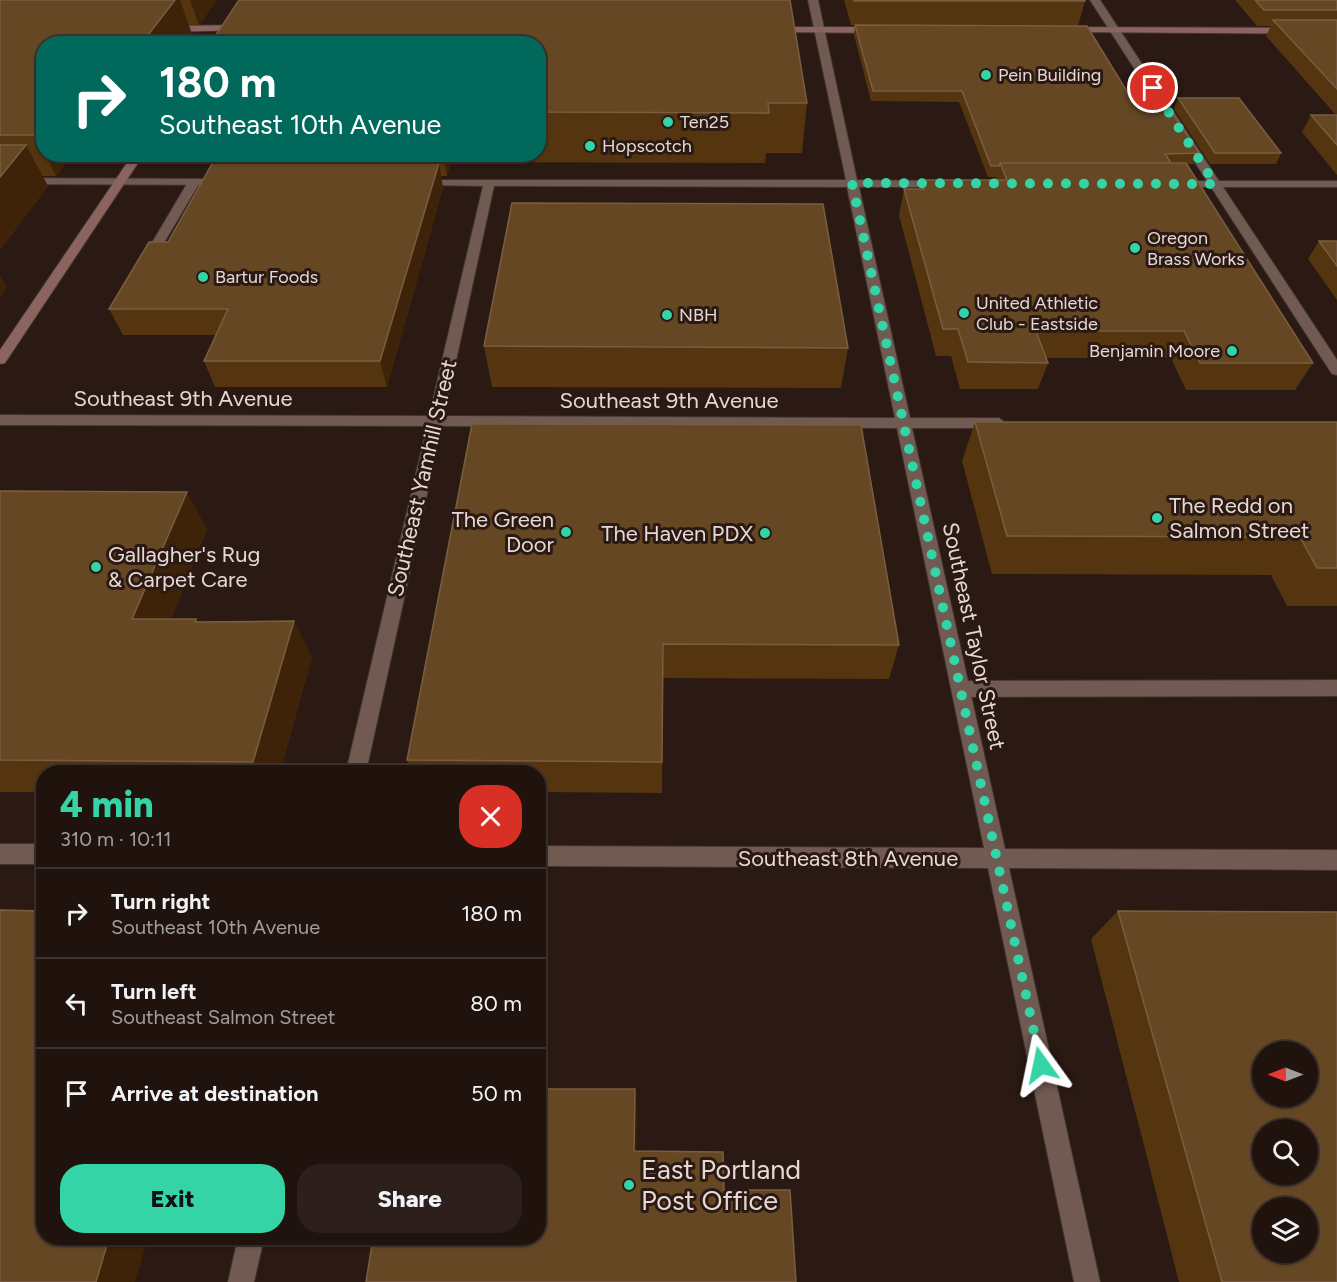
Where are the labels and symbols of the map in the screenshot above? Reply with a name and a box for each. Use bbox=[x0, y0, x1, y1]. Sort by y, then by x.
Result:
pin bbox=[1127, 62, 1178, 113]
place label: Pein Building bbox=[998, 64, 1101, 86]
marker: Pein Building bbox=[979, 68, 993, 82]
place label: Ten25 bbox=[680, 111, 729, 133]
marker: Ten25 bbox=[661, 115, 675, 129]
place label: Hopscotch bbox=[602, 135, 692, 157]
marker: Hopscotch bbox=[583, 139, 597, 153]
place label: Oregon Brass Works bbox=[1147, 227, 1245, 270]
marker: Oregon Brass Works bbox=[1128, 241, 1142, 255]
place label: Bartur Foods bbox=[215, 266, 318, 288]
marker: Bartur Foods bbox=[196, 270, 210, 284]
place label: United Athletic Club - Eastside bbox=[976, 292, 1098, 335]
place label: NBH bbox=[679, 304, 717, 326]
marker: United Athletic Club - Eastside bbox=[957, 306, 971, 320]
marker: NBH bbox=[660, 308, 674, 322]
place label: Benjamin Moore bbox=[1089, 340, 1220, 362]
marker: Benjamin Moore bbox=[1225, 344, 1239, 358]
street label: Southeast Yamhill Street bbox=[382, 357, 462, 599]
street label: Southeast 9th Avenue bbox=[73, 385, 293, 412]
street label: Southeast 9th Avenue bbox=[559, 387, 779, 414]
place label: The Redd on Salmon Street bbox=[1169, 492, 1309, 544]
place label: The Green Door bbox=[452, 506, 555, 558]
marker: The Redd on Salmon Street bbox=[1150, 511, 1164, 525]
place label: The Haven PDX bbox=[601, 520, 753, 547]
street label: Southeast Taylor Street bbox=[937, 520, 1011, 752]
marker: The Green Door bbox=[559, 525, 573, 539]
marker: The Haven PDX bbox=[758, 526, 772, 540]
place label: Gallagher's Rug & Carpet Care bbox=[108, 541, 261, 593]
marker: Gallagher's Rug & Carpet Care bbox=[89, 560, 103, 574]
street label: Southeast 8th Avenue bbox=[738, 845, 958, 872]
position arrow bbox=[1009, 1033, 1073, 1097]
north arrow bbox=[1252, 1041, 1318, 1107]
place label: East Portland Post Office bbox=[641, 1153, 801, 1217]
marker: East Portland Post Office bbox=[622, 1178, 636, 1192]

